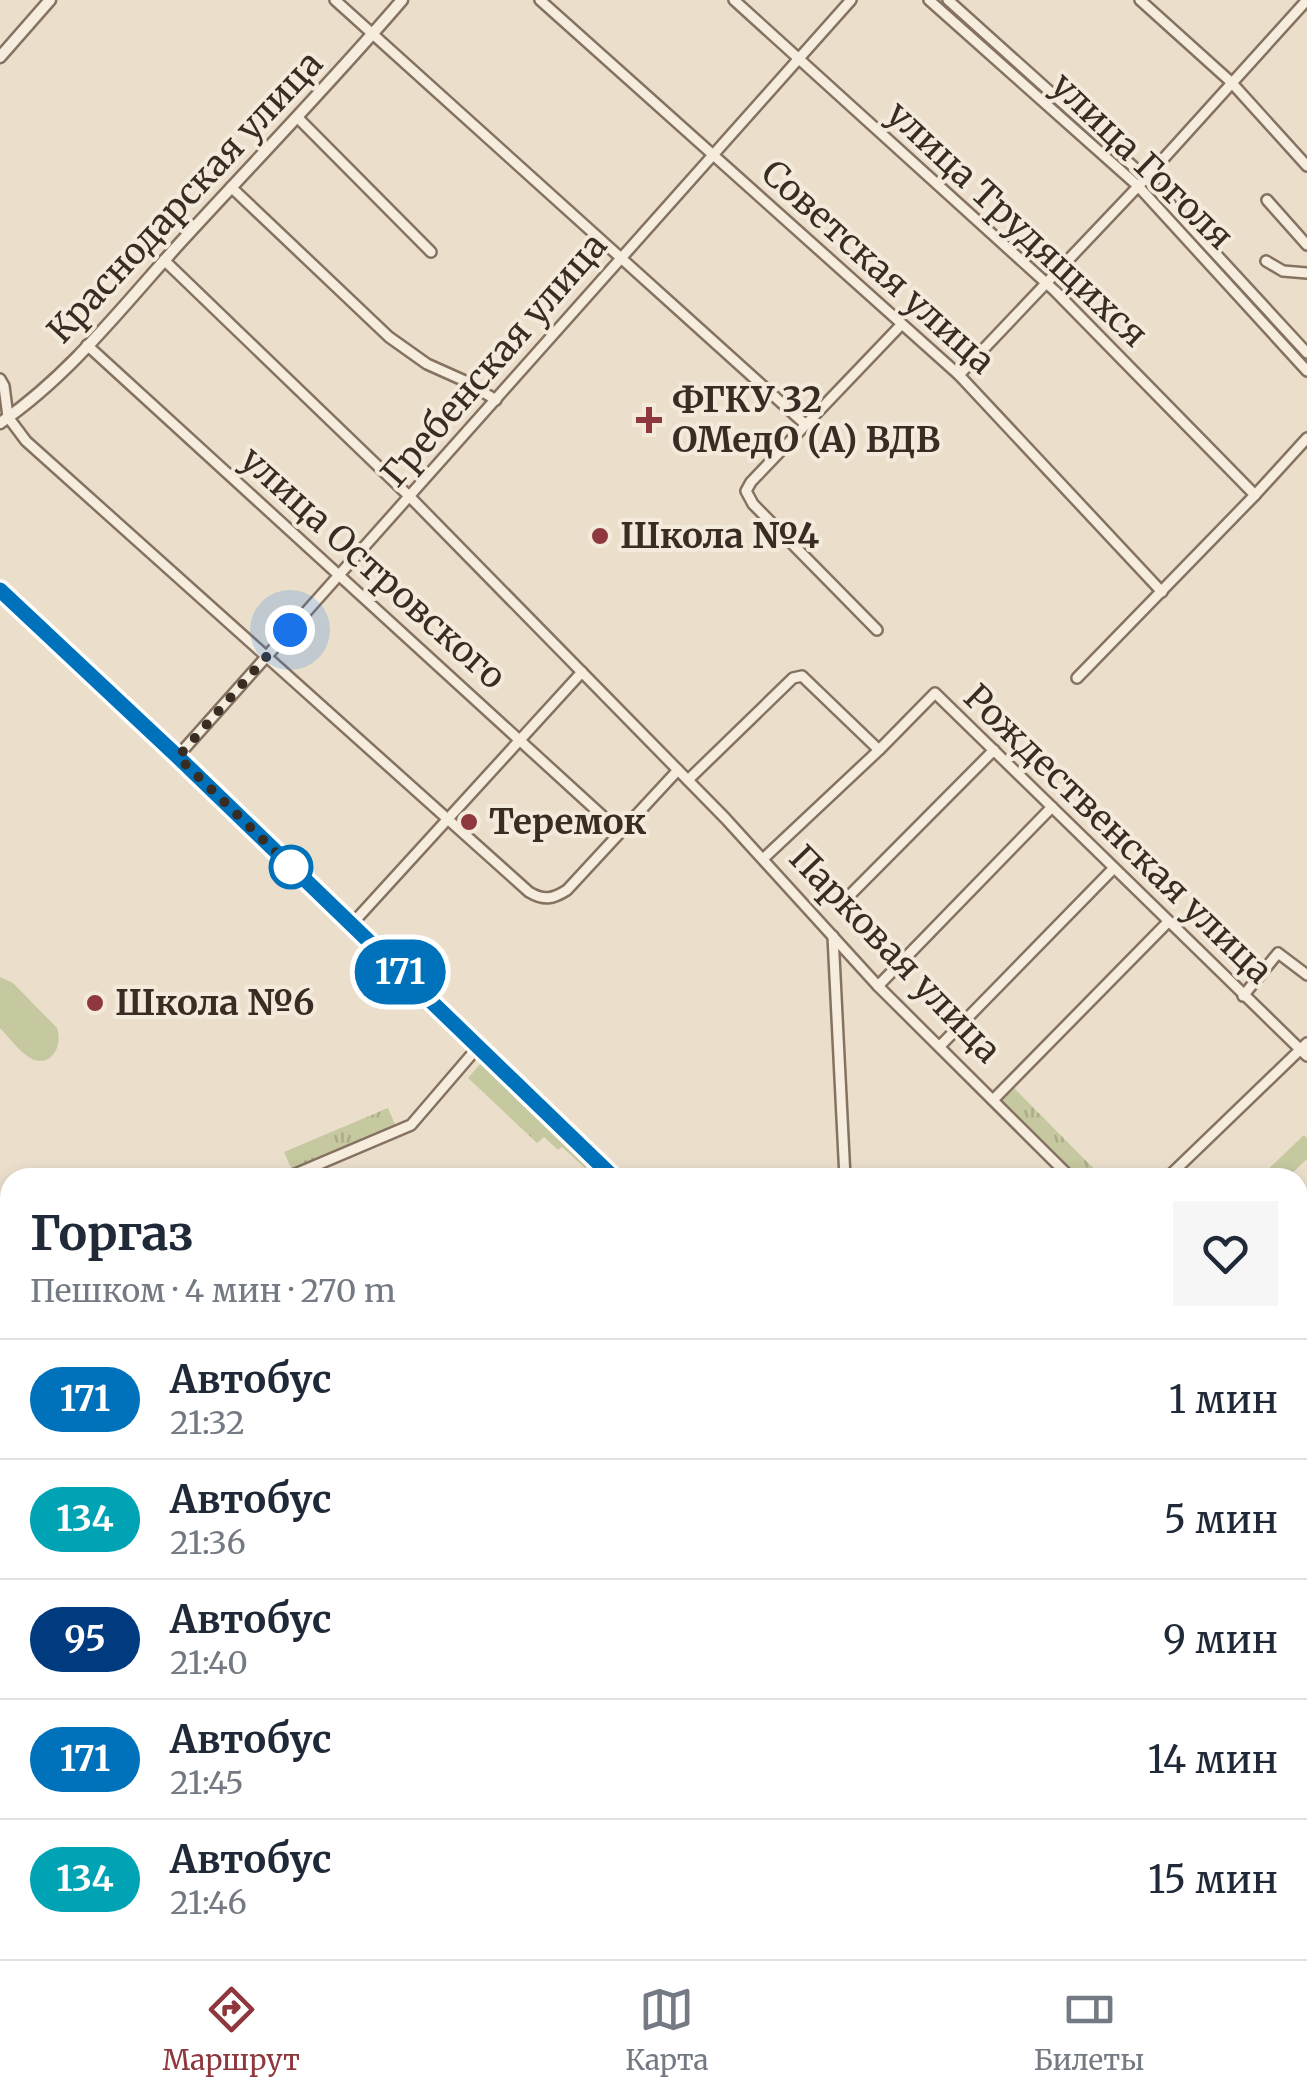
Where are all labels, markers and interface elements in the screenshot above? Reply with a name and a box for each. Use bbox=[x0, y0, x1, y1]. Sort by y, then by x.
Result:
street label: Краснодарская улица bbox=[38, 42, 332, 352]
street label: улица Гоголя bbox=[1042, 63, 1242, 259]
street label: улица Трудящихся bbox=[878, 92, 1156, 356]
street label: Советская улица bbox=[752, 151, 1004, 383]
street label: Гребенская улица bbox=[372, 224, 616, 496]
place label: ФГКУ 32 ОМедО (А) ВДВ bbox=[672, 378, 940, 462]
marker: ФГКУ 32 ОМедО (А) ВДВ bbox=[636, 407, 662, 433]
street label: улица Островского bbox=[231, 437, 515, 699]
place label: Школа №4 bbox=[620, 514, 819, 558]
marker: Школа №4 bbox=[589, 525, 611, 547]
your location bbox=[265, 605, 315, 655]
street label: Рождественская улица bbox=[955, 675, 1281, 993]
place label: Теремок bbox=[489, 800, 646, 844]
marker: Теремок bbox=[458, 811, 480, 833]
street label: Парковая улица bbox=[780, 836, 1010, 1072]
unlabelled marker bbox=[270, 846, 312, 888]
line badge: 171 bbox=[342, 940, 458, 1004]
text: 171 bbox=[375, 950, 425, 994]
place label: Школа №6 bbox=[115, 981, 315, 1025]
marker: Школа №6 bbox=[84, 992, 106, 1014]
button: heart bbox=[1173, 1201, 1278, 1306]
text: Горгаз bbox=[30, 1203, 193, 1263]
text: Пешком · 4 мин · 270 m bbox=[30, 1271, 396, 1311]
text: Автобус bbox=[170, 1356, 331, 1403]
text: 1 мин bbox=[1169, 1376, 1278, 1423]
text: 171 bbox=[60, 1377, 110, 1421]
text: 21:32 bbox=[170, 1403, 245, 1443]
text: Автобус bbox=[170, 1476, 331, 1523]
text: 5 мин bbox=[1164, 1496, 1278, 1543]
text: 134 bbox=[56, 1497, 114, 1541]
text: 21:36 bbox=[170, 1523, 246, 1563]
text: Автобус bbox=[170, 1596, 331, 1643]
text: 9 мин bbox=[1163, 1616, 1278, 1663]
text: 95 bbox=[64, 1617, 106, 1661]
text: 21:40 bbox=[170, 1643, 248, 1683]
text: Автобус bbox=[170, 1716, 331, 1763]
text: 14 мин bbox=[1148, 1736, 1278, 1783]
text: 171 bbox=[60, 1737, 110, 1781]
text: 21:45 bbox=[170, 1763, 244, 1803]
text: Автобус bbox=[170, 1836, 331, 1883]
text: 15 мин bbox=[1148, 1856, 1278, 1903]
text: 134 bbox=[56, 1857, 114, 1901]
text: 21:46 bbox=[170, 1883, 247, 1923]
tab: Маршрут bbox=[163, 1982, 300, 2078]
tab: Карта bbox=[625, 1982, 709, 2078]
tab: Билеты bbox=[1034, 1982, 1144, 2078]

